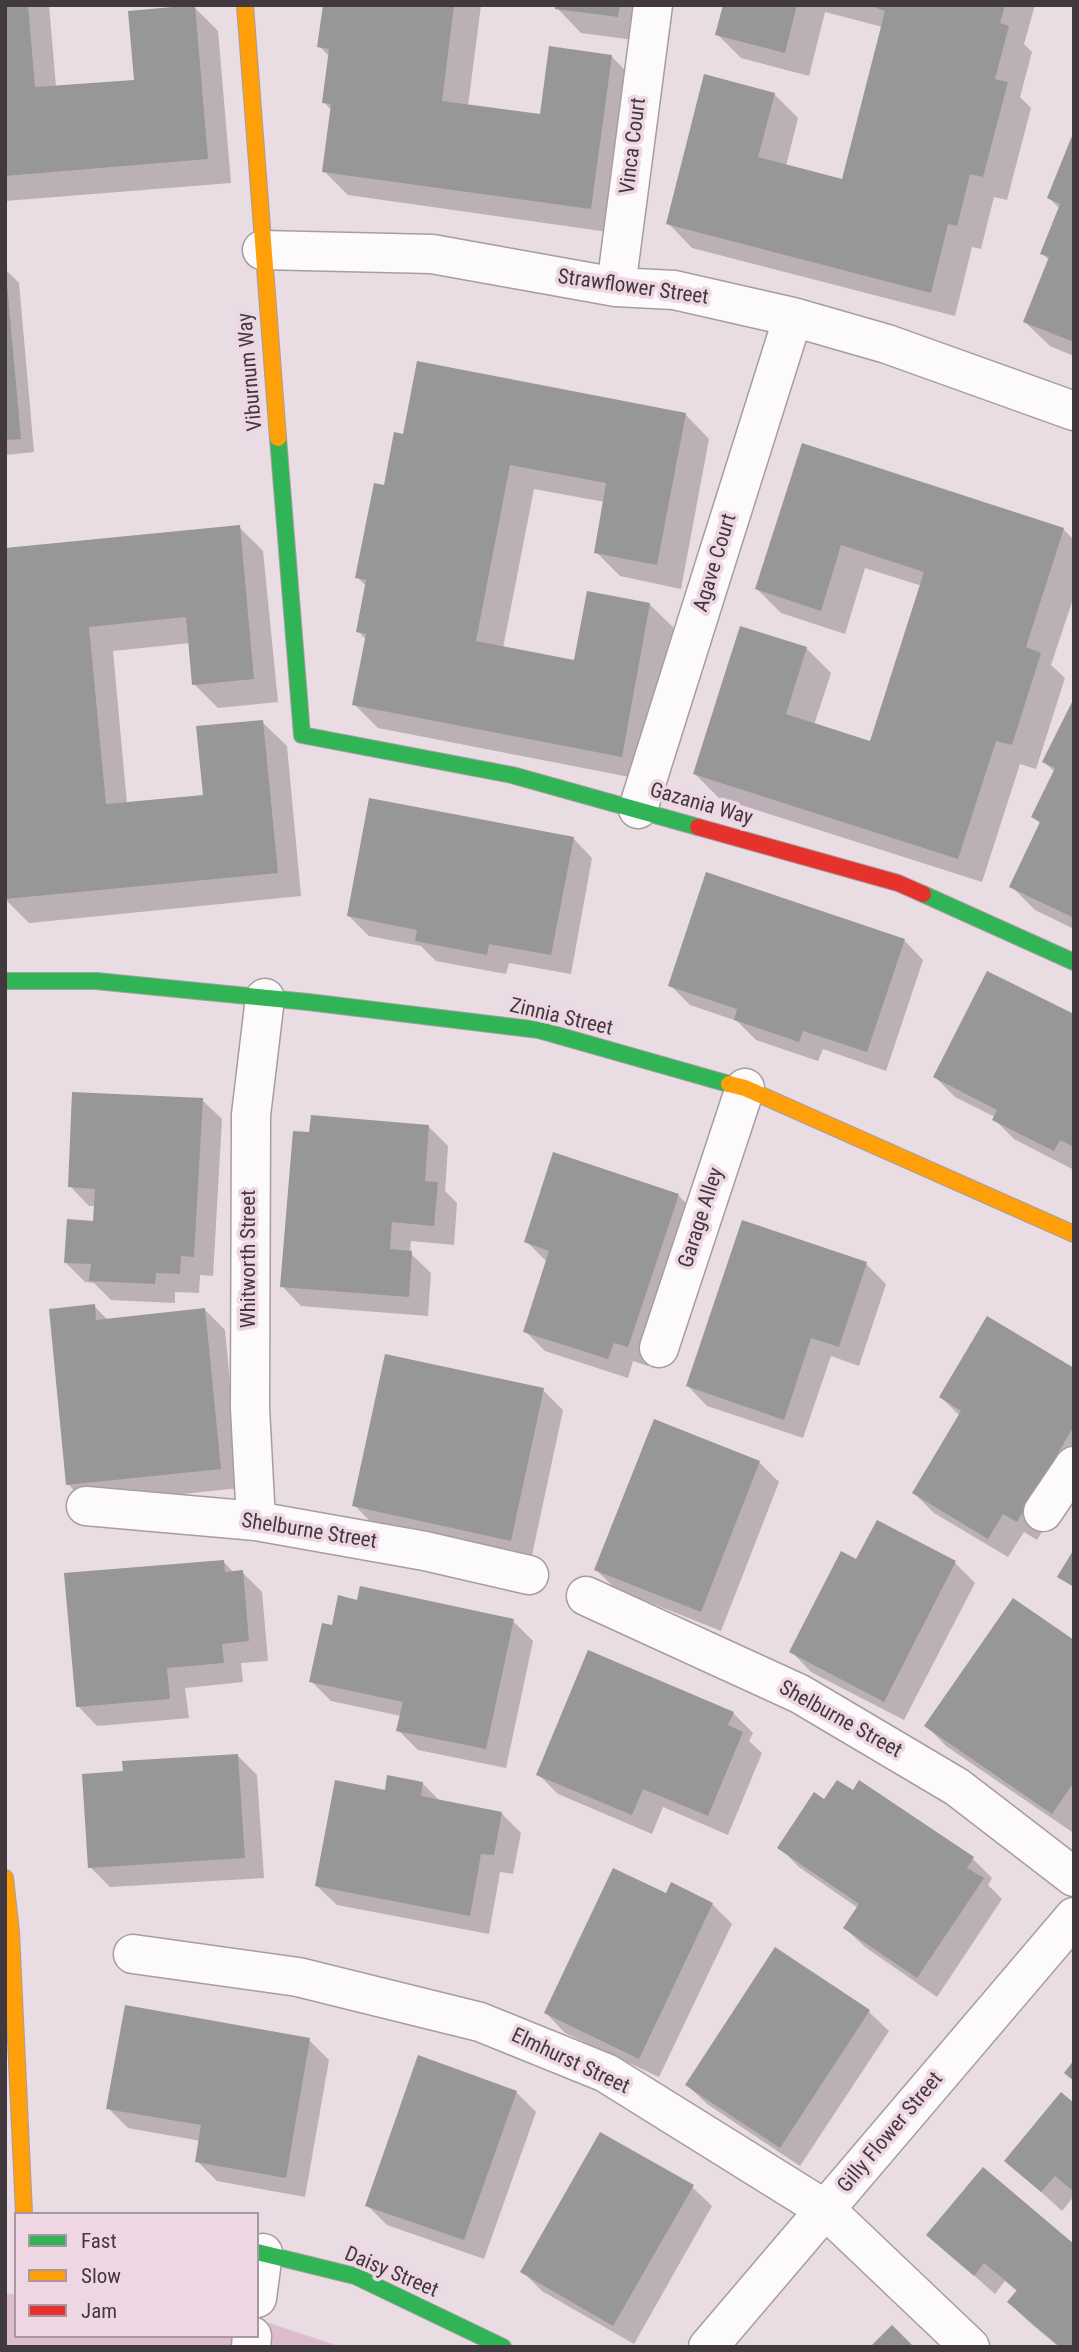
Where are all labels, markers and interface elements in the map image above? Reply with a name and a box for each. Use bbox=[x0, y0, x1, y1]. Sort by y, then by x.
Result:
street label: Vinca Court bbox=[616, 96, 652, 196]
street label: Strawflower Street bbox=[556, 265, 710, 311]
street label: Viburnum Way bbox=[233, 312, 269, 432]
street label: Agave Court bbox=[689, 511, 743, 615]
street label: Gazania Way bbox=[647, 778, 755, 832]
street label: Zinnia Street bbox=[507, 994, 615, 1042]
street label: Garage Alley bbox=[674, 1165, 730, 1271]
street label: Whitworth Street bbox=[237, 1190, 263, 1328]
street label: Shelburne Street bbox=[240, 1509, 378, 1555]
street label: Shelburne Street bbox=[774, 1676, 906, 1764]
street label: Elmhurst Street bbox=[507, 2024, 633, 2100]
street label: Gilly Flower Street bbox=[833, 2068, 949, 2198]
legend bbox=[14, 2212, 259, 2338]
text: Fast bbox=[81, 2229, 117, 2253]
street label: Daisy Street bbox=[340, 2242, 442, 2304]
text: Slow bbox=[81, 2264, 121, 2288]
text: Jam bbox=[81, 2299, 117, 2323]

